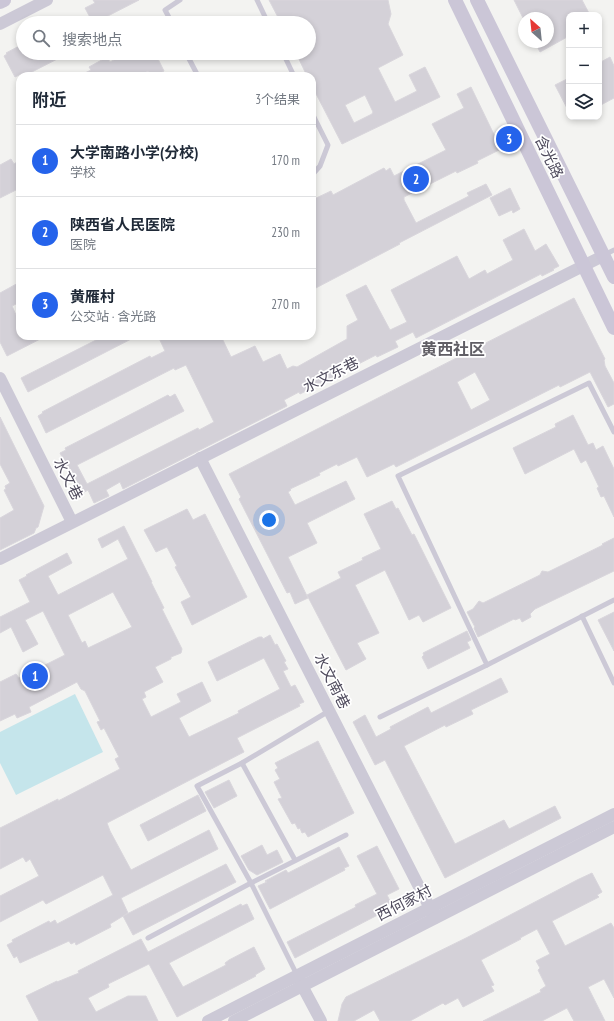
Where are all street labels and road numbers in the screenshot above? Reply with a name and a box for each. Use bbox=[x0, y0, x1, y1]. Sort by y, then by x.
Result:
street label: 含光路 bbox=[531, 132, 568, 181]
street label: 水文东巷 bbox=[300, 352, 362, 397]
street label: 水文巷 bbox=[50, 454, 87, 503]
street label: 水文南巷 bbox=[310, 650, 355, 712]
street label: 西何家村 bbox=[373, 880, 435, 925]

